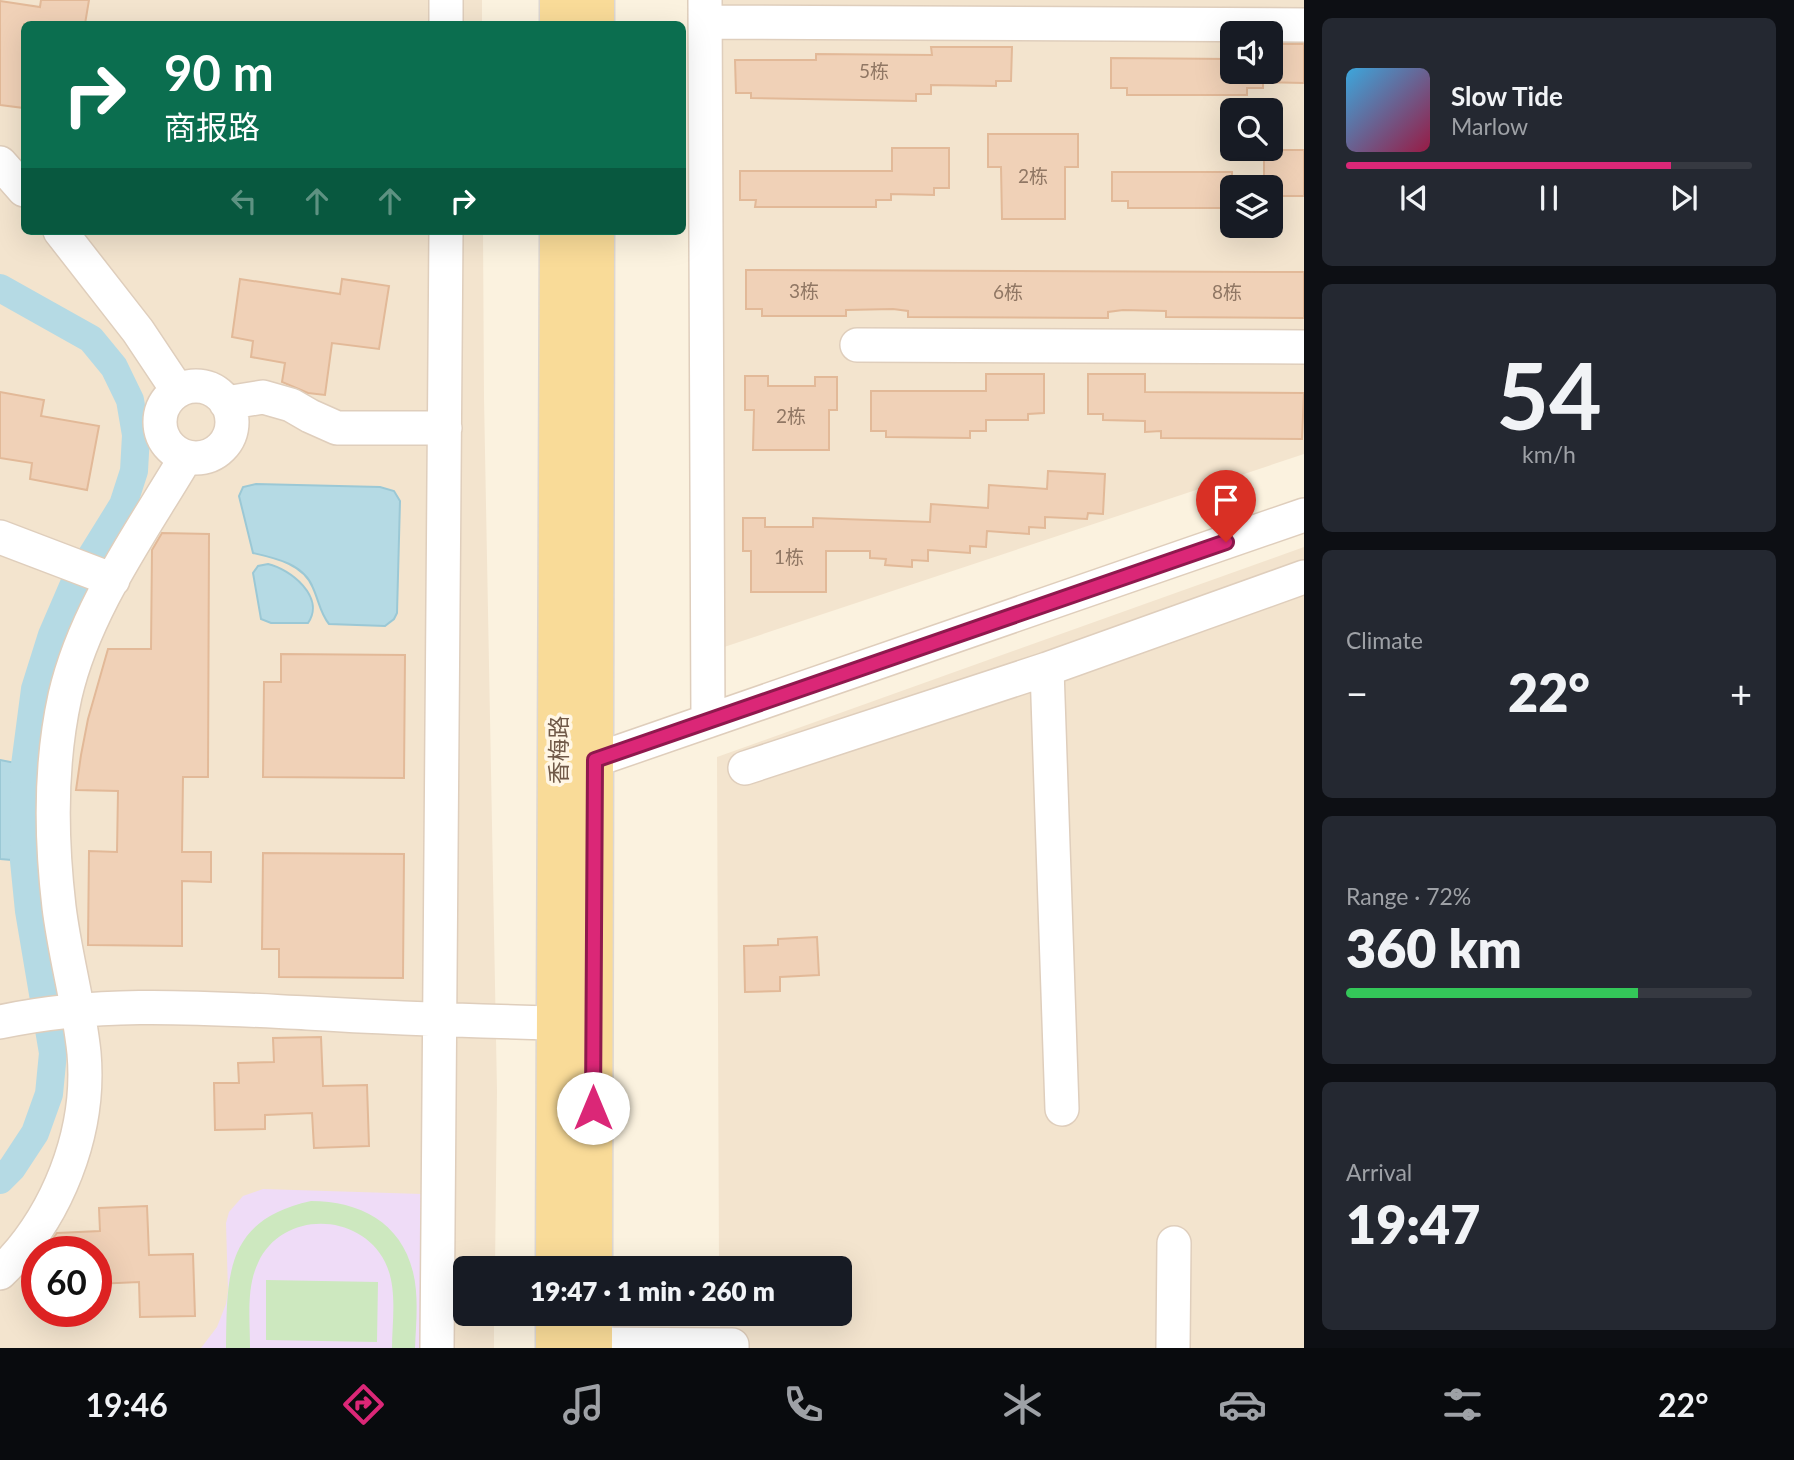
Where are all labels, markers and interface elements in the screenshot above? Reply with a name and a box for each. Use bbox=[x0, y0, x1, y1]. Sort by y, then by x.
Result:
map controls bbox=[1220, 21, 1283, 238]
button: sound bbox=[1220, 21, 1283, 84]
text: 90 m bbox=[164, 43, 274, 101]
icon: right bbox=[49, 49, 140, 140]
house number: 5栋 bbox=[859, 59, 889, 82]
text: Slow Tide bbox=[1451, 80, 1563, 112]
button: search bbox=[1220, 98, 1283, 161]
text: 商报路 bbox=[164, 107, 260, 146]
text: Marlow bbox=[1451, 112, 1528, 140]
house number: 2栋 bbox=[1018, 164, 1048, 187]
button: layers bbox=[1220, 175, 1283, 238]
icon: previous bbox=[1395, 179, 1433, 217]
icon: pause bbox=[1530, 179, 1568, 217]
icon: next bbox=[1665, 179, 1703, 217]
icon: left bbox=[225, 182, 263, 220]
icon: ahead bbox=[298, 182, 336, 220]
icon: ahead bbox=[371, 182, 409, 220]
icon: right bbox=[444, 182, 482, 220]
house number: 3栋 bbox=[789, 279, 819, 302]
house number: 6栋 bbox=[993, 280, 1023, 303]
house number: 8栋 bbox=[1212, 280, 1242, 303]
text: 54 bbox=[1496, 340, 1602, 449]
house number: 2栋 bbox=[776, 404, 806, 427]
text: km/h bbox=[1522, 440, 1576, 468]
pin bbox=[1196, 470, 1256, 542]
icon: arrive bbox=[1207, 481, 1245, 519]
house number: 1栋 bbox=[774, 545, 804, 568]
text: Climate bbox=[1346, 626, 1423, 654]
text: 22° bbox=[1508, 661, 1590, 723]
text: − bbox=[1346, 670, 1368, 716]
text: + bbox=[1730, 670, 1752, 716]
street label: 香梅路 bbox=[544, 716, 572, 785]
text: Range · 72% bbox=[1346, 882, 1471, 910]
text: 360 km bbox=[1346, 917, 1522, 979]
position arrow bbox=[556, 1071, 630, 1145]
text: Arrival bbox=[1346, 1158, 1412, 1186]
text: 19:47 bbox=[1346, 1193, 1480, 1255]
speed limit sign: 60 bbox=[21, 1236, 112, 1327]
text: 19:47 · 1 min · 260 m bbox=[530, 1275, 775, 1307]
icon: directions bbox=[339, 1380, 388, 1429]
icon: music bbox=[559, 1380, 608, 1429]
icon: phone bbox=[779, 1380, 828, 1429]
icon: climate bbox=[998, 1380, 1047, 1429]
icon: car bbox=[1218, 1380, 1267, 1429]
icon: filters bbox=[1438, 1380, 1487, 1429]
text: 19:46 bbox=[85, 1385, 168, 1424]
text: 22° bbox=[1658, 1385, 1708, 1424]

